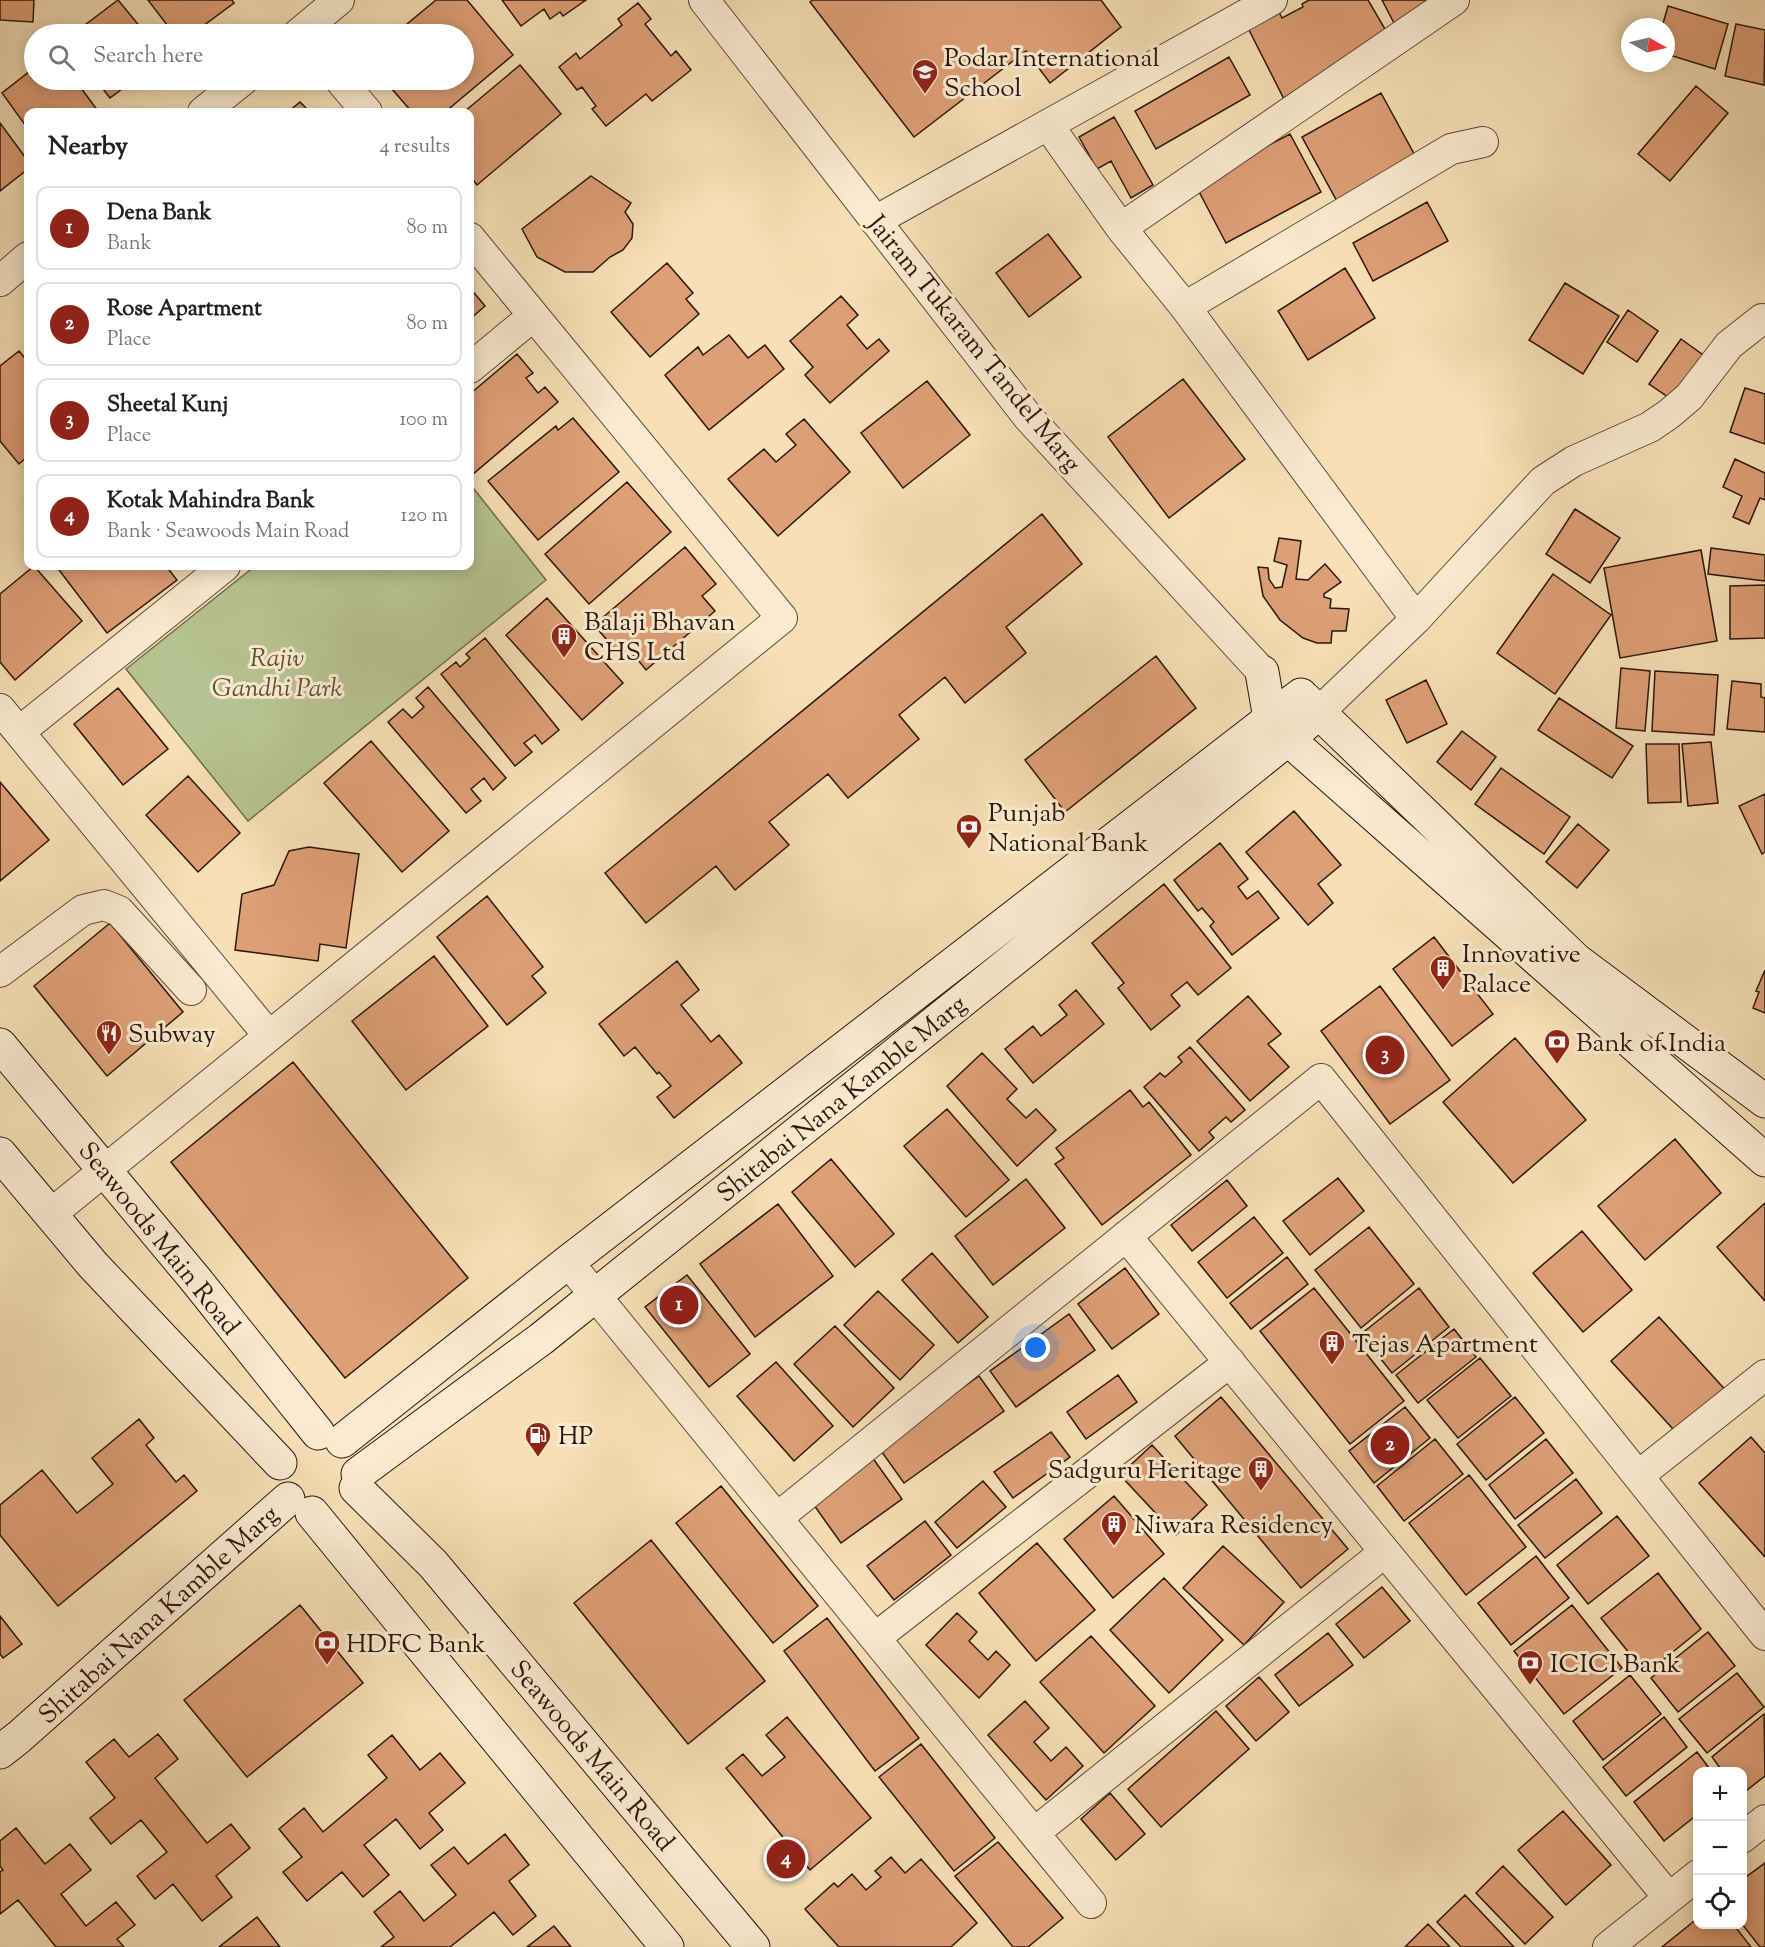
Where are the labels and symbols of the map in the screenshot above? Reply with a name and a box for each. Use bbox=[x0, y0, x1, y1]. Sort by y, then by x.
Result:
north arrow bbox=[1621, 18, 1675, 72]
place label: Podar International School bbox=[944, 41, 1160, 108]
school or university icon: Podar International School bbox=[910, 57, 940, 95]
street label: Jairam Tukaram Tandel Marg bbox=[856, 207, 1089, 481]
place label: Balaji Bhavan CHS Ltd bbox=[584, 605, 736, 672]
building icon: Balaji Bhavan CHS Ltd bbox=[549, 621, 579, 659]
park label: Rajiv Gandhi Park bbox=[212, 641, 342, 708]
place label: Punjab National Bank bbox=[988, 796, 1149, 863]
bank icon: Punjab National Bank bbox=[954, 812, 984, 850]
place label: Innovative Palace bbox=[1462, 937, 1581, 1004]
building icon: Innovative Palace bbox=[1428, 953, 1458, 991]
street label: Shitabai Nana Kamble Marg bbox=[710, 987, 975, 1212]
place label: Subway bbox=[128, 1017, 216, 1054]
restaurant icon: Subway bbox=[94, 1018, 124, 1056]
place label: Bank of India bbox=[1576, 1026, 1726, 1063]
bank icon: Bank of India bbox=[1542, 1027, 1572, 1065]
pin: 3 bbox=[1366, 1032, 1404, 1078]
street label: Seawoods Main Road bbox=[68, 1135, 248, 1344]
pin: 1 bbox=[660, 1282, 698, 1328]
place label: Tejas Apartment bbox=[1352, 1327, 1538, 1364]
building icon: Tejas Apartment bbox=[1317, 1328, 1347, 1366]
your location bbox=[1021, 1333, 1050, 1362]
place label: HP bbox=[558, 1419, 593, 1456]
fuel station icon: HP bbox=[523, 1420, 553, 1458]
pin: 2 bbox=[1370, 1422, 1410, 1468]
place label: Sadguru Heritage bbox=[1048, 1453, 1242, 1490]
building icon: Sadguru Heritage bbox=[1246, 1454, 1276, 1492]
street label: Shitabai Nana Kamble Marg bbox=[31, 1498, 288, 1734]
place label: Niwara Residency bbox=[1134, 1508, 1333, 1545]
building icon: Niwara Residency bbox=[1099, 1509, 1129, 1547]
place label: HDFC Bank bbox=[346, 1627, 486, 1664]
bank icon: HDFC Bank bbox=[312, 1628, 342, 1666]
place label: ICICI Bank bbox=[1550, 1647, 1681, 1684]
bank icon: ICICI Bank bbox=[1515, 1648, 1545, 1686]
street label: Seawoods Main Road bbox=[500, 1653, 682, 1860]
pin: 4 bbox=[766, 1836, 806, 1882]

